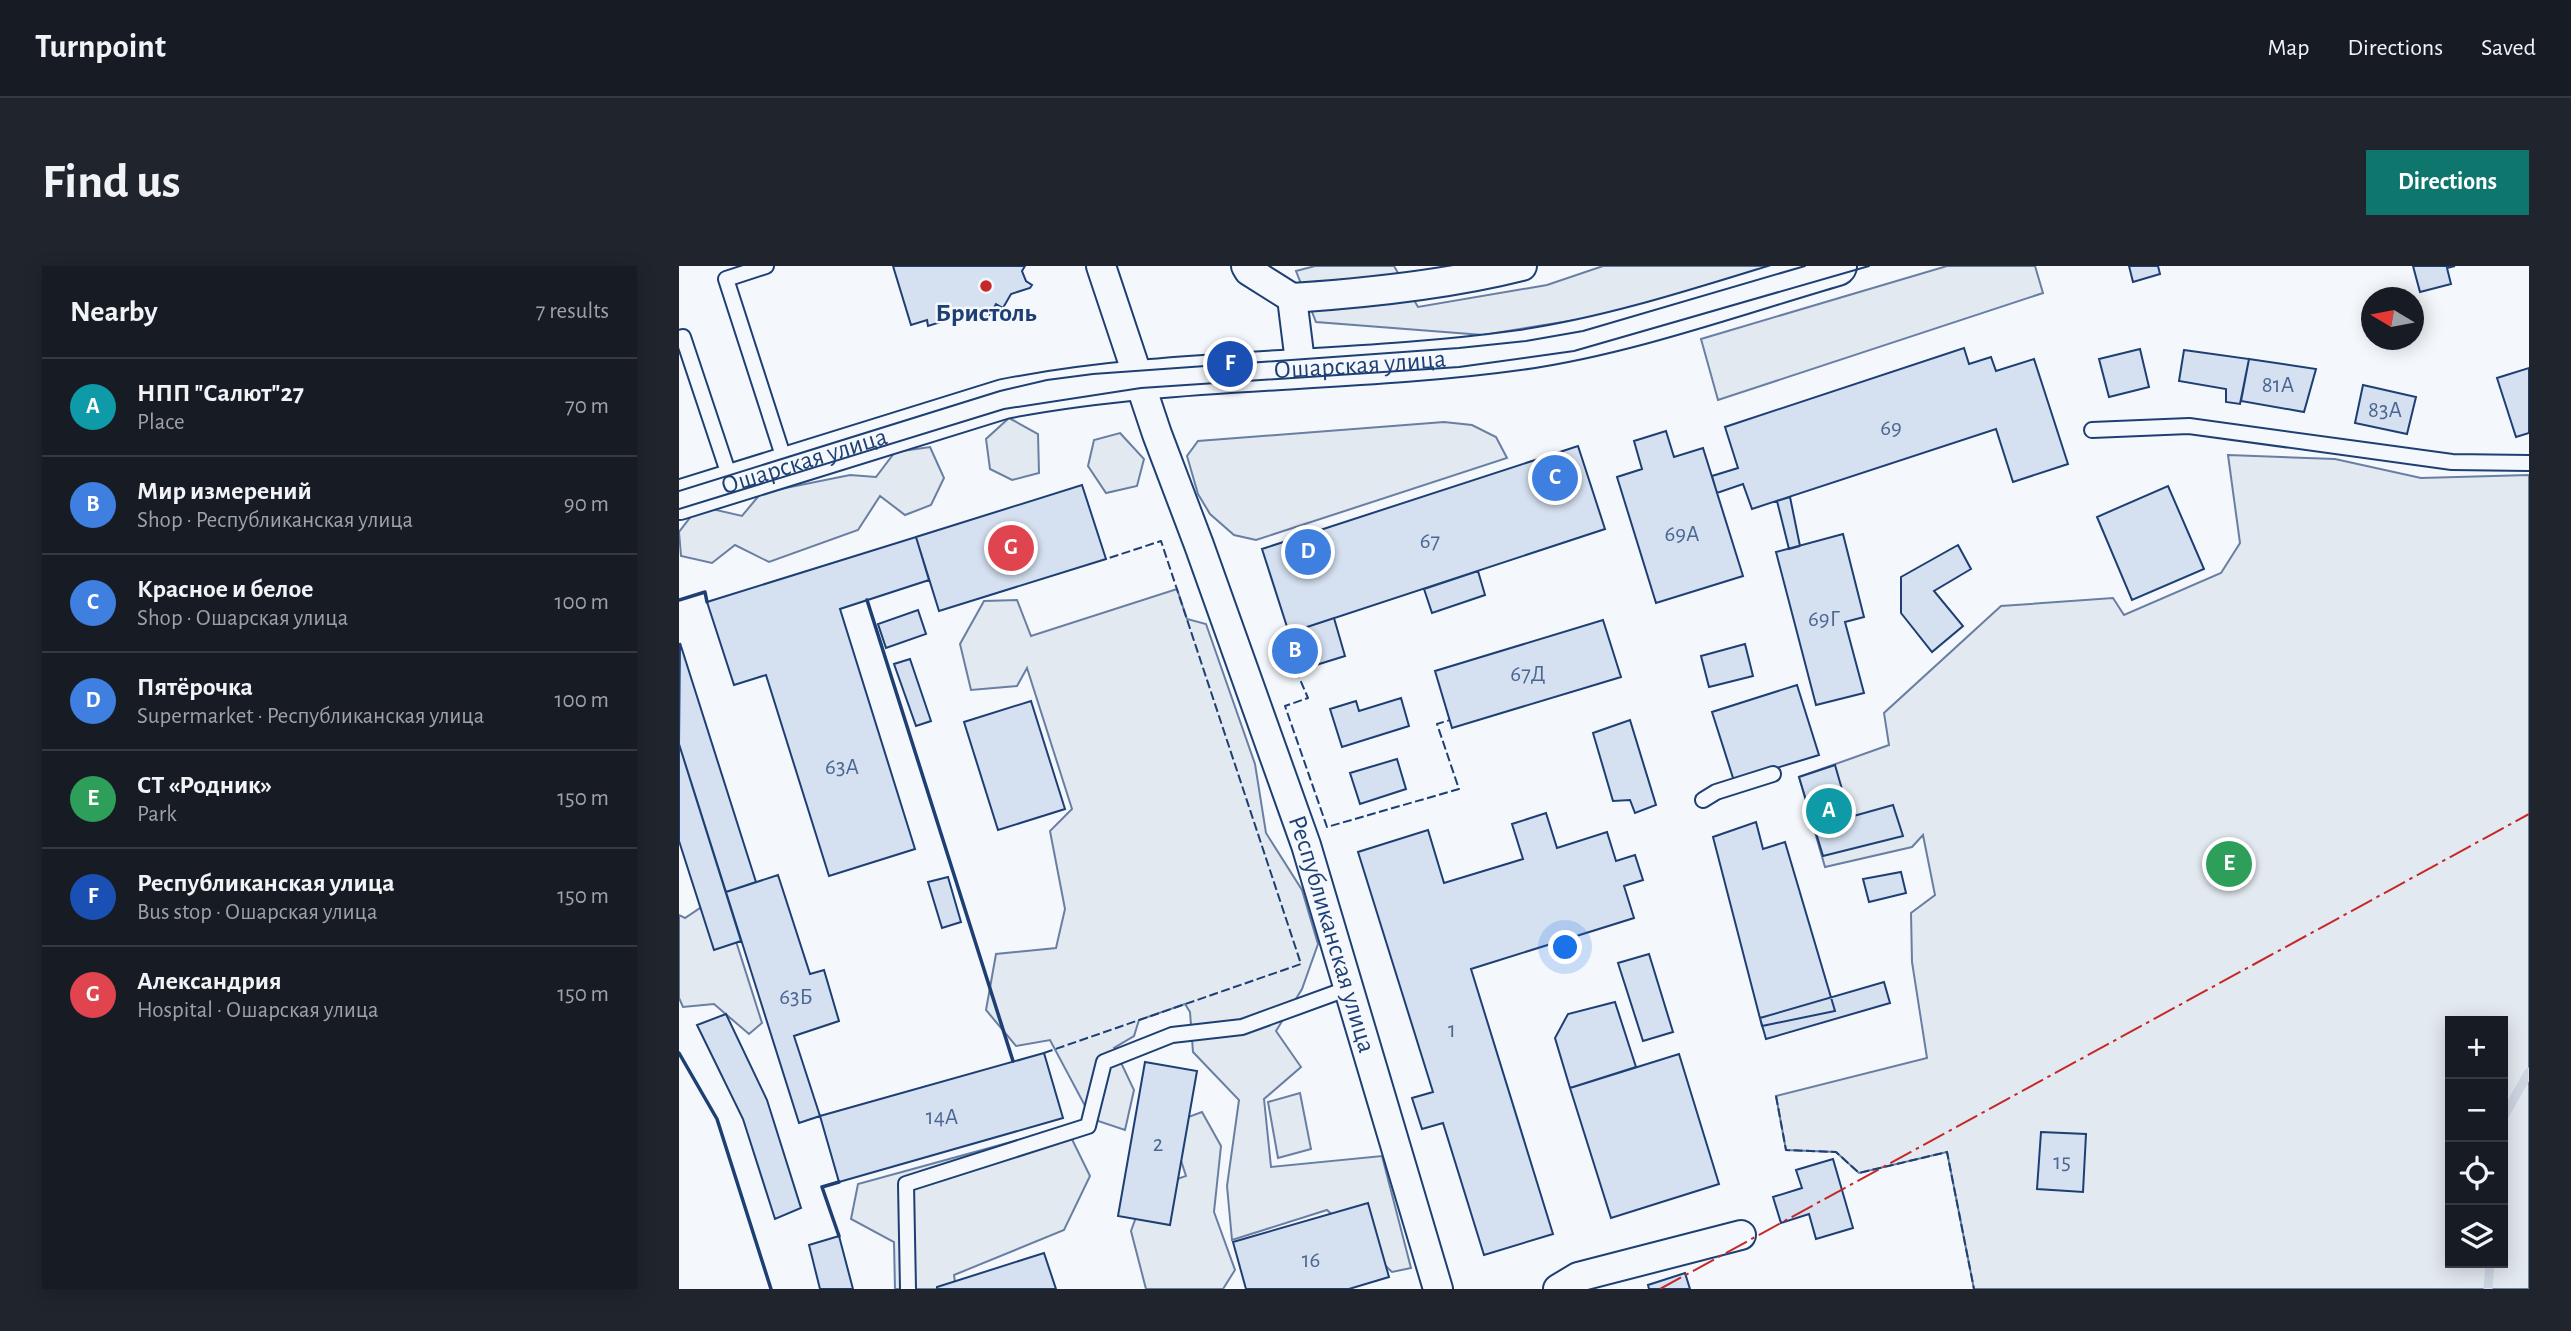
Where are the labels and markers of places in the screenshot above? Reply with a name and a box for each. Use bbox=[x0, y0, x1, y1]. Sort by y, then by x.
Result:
marker: Бристоль bbox=[978, 278, 994, 294]
place label: Бристоль bbox=[936, 300, 1036, 326]
pin: F bbox=[1207, 338, 1253, 390]
pin: C bbox=[1532, 452, 1578, 504]
pin: G bbox=[988, 522, 1034, 574]
pin: D bbox=[1285, 526, 1331, 578]
pin: B bbox=[1272, 625, 1318, 677]
pin: A bbox=[1806, 785, 1852, 837]
pin: E bbox=[2206, 838, 2252, 890]

